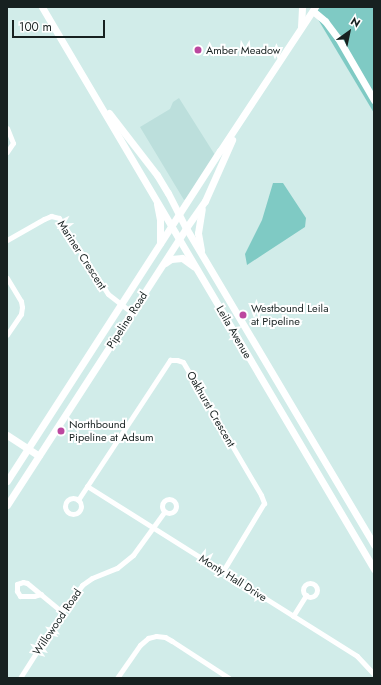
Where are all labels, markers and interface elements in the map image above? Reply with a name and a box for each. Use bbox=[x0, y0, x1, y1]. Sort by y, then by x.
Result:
scale bar bbox=[14, 12, 107, 38]
north arrow bbox=[329, 12, 369, 52]
text: N bbox=[348, 13, 364, 31]
text: 100 m bbox=[19, 18, 52, 36]
place label: Amber Meadow bbox=[206, 43, 280, 57]
marker: Amber Meadow bbox=[193, 45, 203, 55]
street label: Mariner Crescent bbox=[55, 218, 109, 292]
street label: Pipeline Road bbox=[104, 289, 150, 351]
place label: Westbound Leila at Pipeline bbox=[251, 302, 328, 328]
street label: Leila Avenue bbox=[214, 303, 254, 361]
marker: Westbound Leila at Pipeline bbox=[238, 310, 248, 320]
street label: Oakhurst Crescent bbox=[184, 369, 238, 449]
place label: Northbound Pipeline at Adsum bbox=[69, 418, 154, 444]
marker: Northbound Pipeline at Adsum bbox=[56, 426, 66, 436]
street label: Monty Hall Drive bbox=[197, 552, 269, 604]
street label: Willowood Road bbox=[30, 586, 84, 658]

